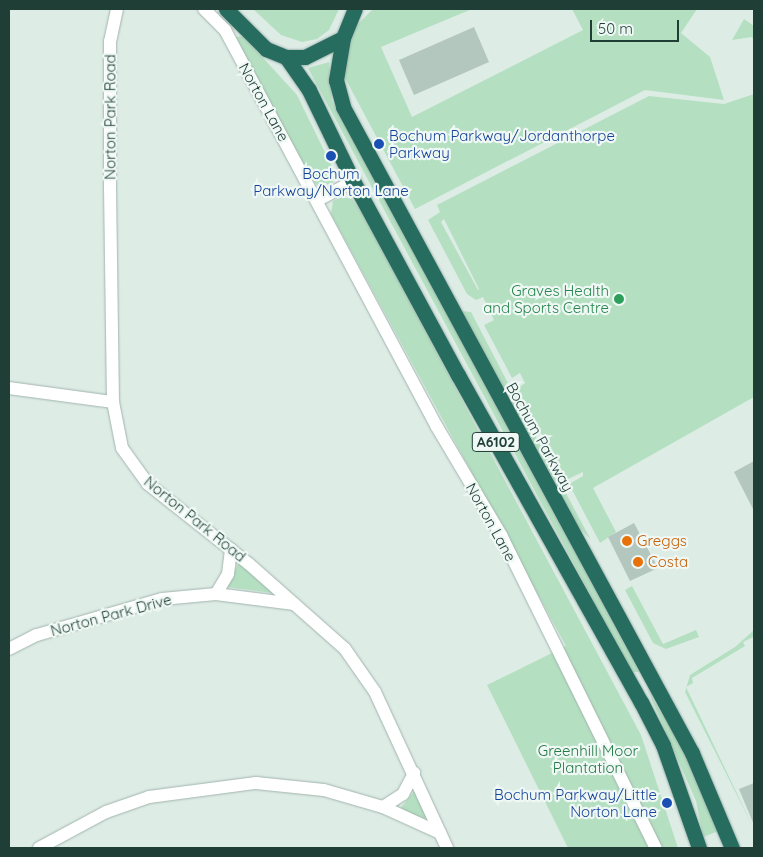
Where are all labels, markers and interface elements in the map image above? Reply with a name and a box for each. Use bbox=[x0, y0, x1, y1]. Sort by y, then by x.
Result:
scale bar bbox=[593, 10, 682, 42]
text: 50 m bbox=[598, 19, 633, 38]
street label: Norton Park Road bbox=[101, 54, 119, 180]
street label: Norton Lane bbox=[235, 60, 293, 144]
place label: Bochum Parkway/Jordanthorpe Parkway bbox=[389, 126, 615, 161]
marker: Bochum Parkway/Jordanthorpe Parkway bbox=[373, 138, 385, 150]
marker: Bochum Parkway/Norton Lane bbox=[325, 150, 337, 162]
place label: Bochum Parkway/Norton Lane bbox=[253, 164, 409, 199]
place label: Graves Health and Sports Centre bbox=[483, 281, 609, 316]
marker: Graves Health and Sports Centre bbox=[613, 293, 625, 305]
street label: Bochum Parkway bbox=[503, 379, 577, 495]
road number: A6102 bbox=[471, 431, 521, 454]
street label: Norton Park Road bbox=[141, 472, 249, 566]
street label: Norton Lane bbox=[462, 480, 520, 564]
place label: Greggs bbox=[637, 532, 687, 550]
marker: Greggs bbox=[621, 535, 633, 547]
place label: Costa bbox=[648, 553, 688, 571]
marker: Costa bbox=[632, 556, 644, 568]
street label: Norton Park Drive bbox=[49, 590, 173, 640]
park label: Greenhill Moor Plantation bbox=[538, 741, 638, 776]
place label: Bochum Parkway/Little Norton Lane bbox=[494, 785, 657, 820]
marker: Bochum Parkway/Little Norton Lane bbox=[661, 797, 673, 809]

